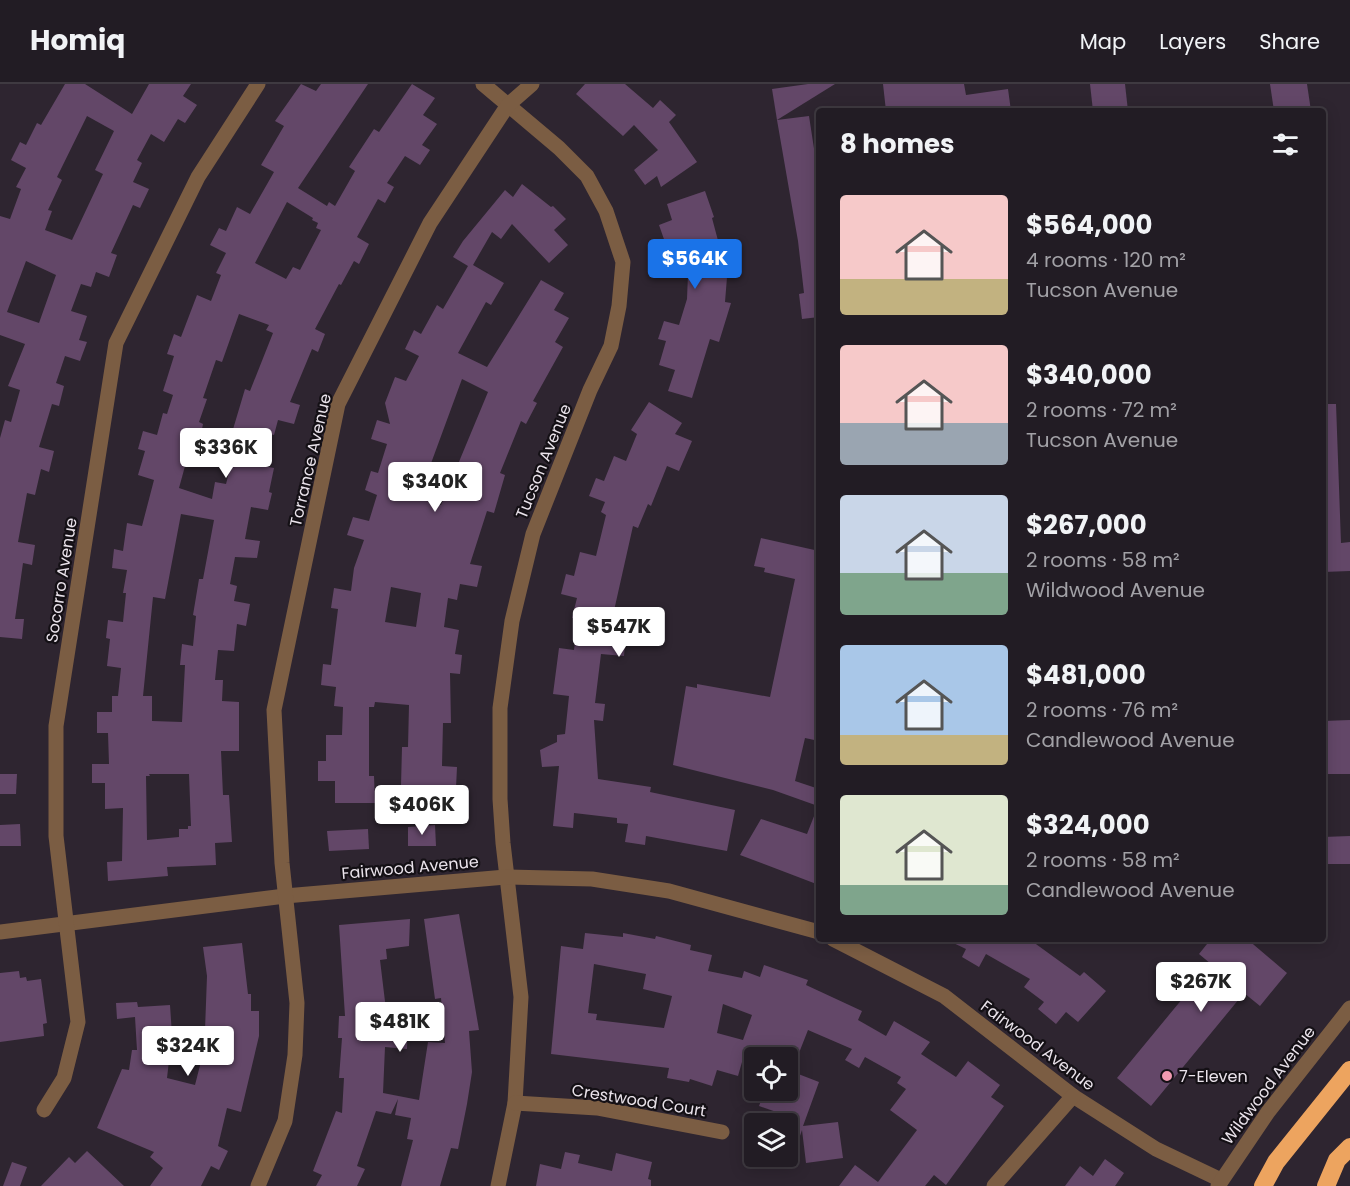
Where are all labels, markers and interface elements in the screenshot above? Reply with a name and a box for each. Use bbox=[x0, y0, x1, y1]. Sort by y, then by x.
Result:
text: Homiq bbox=[30, 21, 125, 60]
text: Map bbox=[1080, 27, 1126, 56]
text: Layers bbox=[1159, 27, 1226, 56]
text: Share bbox=[1259, 27, 1320, 56]
text: 8 homes bbox=[840, 126, 955, 162]
icon: filters bbox=[1269, 128, 1302, 161]
text: $564,000 bbox=[1026, 207, 1153, 243]
icon: home bbox=[888, 219, 960, 291]
pin: $564K bbox=[653, 239, 737, 290]
text: $564K bbox=[662, 244, 728, 272]
text: 4 rooms · 120 m² bbox=[1026, 246, 1186, 274]
text: Tucson Avenue bbox=[1026, 276, 1178, 304]
text: $340,000 bbox=[1026, 357, 1152, 393]
icon: home bbox=[888, 369, 960, 441]
street label: Torrance Avenue bbox=[284, 391, 337, 529]
text: 2 rooms · 72 m² bbox=[1026, 396, 1177, 424]
street label: Tucson Avenue bbox=[510, 400, 577, 522]
text: Tucson Avenue bbox=[1026, 426, 1178, 454]
pin: $336K bbox=[184, 428, 268, 479]
text: $336K bbox=[194, 433, 258, 461]
pin: $340K bbox=[393, 462, 477, 513]
text: $340K bbox=[402, 467, 468, 495]
text: $267,000 bbox=[1026, 507, 1147, 543]
street label: Socorro Avenue bbox=[40, 516, 83, 644]
icon: home bbox=[888, 519, 960, 591]
text: 2 rooms · 58 m² bbox=[1026, 546, 1180, 574]
text: Wildwood Avenue bbox=[1026, 576, 1205, 604]
pin: $547K bbox=[577, 607, 661, 658]
text: $547K bbox=[587, 612, 651, 640]
text: $481,000 bbox=[1026, 657, 1146, 693]
icon: home bbox=[888, 669, 960, 741]
text: 2 rooms · 76 m² bbox=[1026, 696, 1178, 724]
text: Candlewood Avenue bbox=[1026, 726, 1235, 754]
pin: $406K bbox=[380, 785, 464, 836]
text: $406K bbox=[389, 790, 455, 818]
text: $324,000 bbox=[1026, 807, 1150, 843]
icon: home bbox=[888, 819, 960, 891]
text: 2 rooms · 58 m² bbox=[1026, 846, 1180, 874]
street label: Fairwood Avenue bbox=[341, 850, 480, 885]
text: Candlewood Avenue bbox=[1026, 876, 1235, 904]
pin: $267K bbox=[1159, 962, 1243, 1013]
text: $267K bbox=[1170, 967, 1232, 995]
street label: Fairwood Avenue bbox=[976, 995, 1100, 1096]
pin: $481K bbox=[358, 1002, 442, 1053]
text: $481K bbox=[369, 1007, 431, 1035]
street label: Wildwood Avenue bbox=[1216, 1021, 1321, 1149]
pin: $324K bbox=[146, 1026, 230, 1077]
text: $324K bbox=[156, 1031, 220, 1059]
map controls bbox=[744, 1047, 798, 1167]
button: locate bbox=[744, 1047, 798, 1101]
place label: 7-Eleven bbox=[1179, 1065, 1248, 1088]
marker: 7-Eleven bbox=[1160, 1069, 1174, 1083]
street label: Crestwood Court bbox=[570, 1079, 708, 1122]
button: layers bbox=[744, 1113, 798, 1167]

